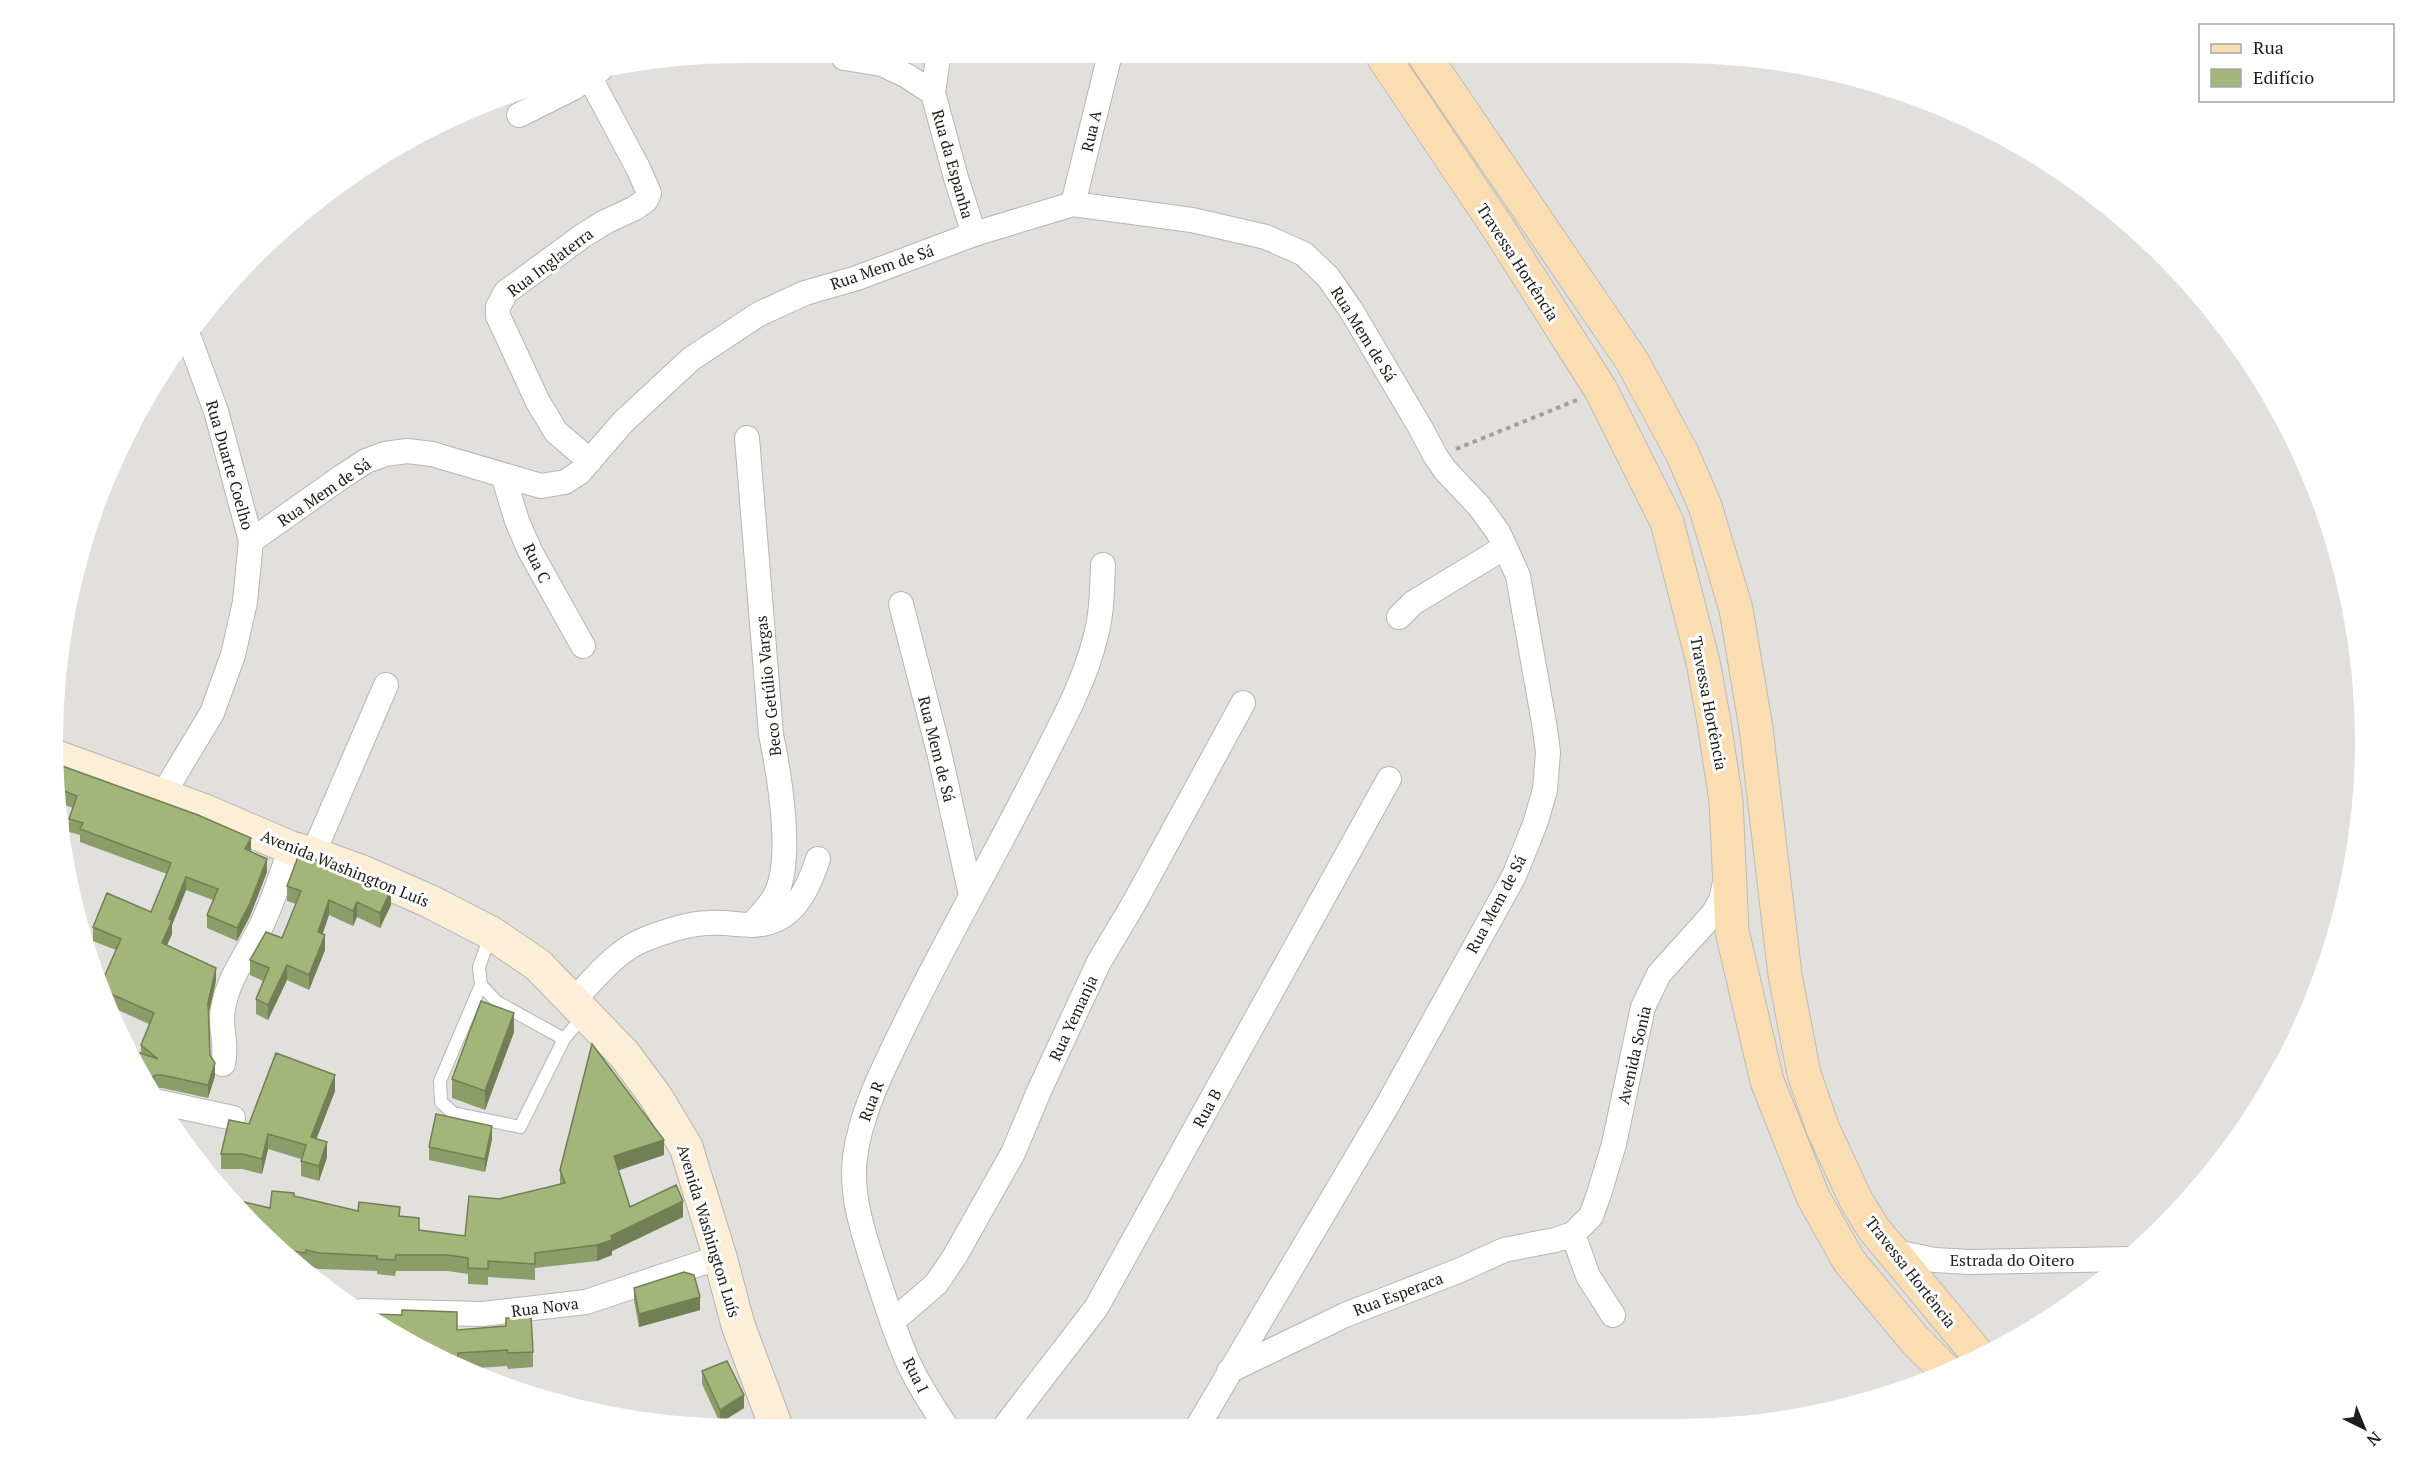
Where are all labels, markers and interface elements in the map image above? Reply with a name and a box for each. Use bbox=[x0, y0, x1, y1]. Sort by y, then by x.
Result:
legend bbox=[2199, 24, 2394, 102]
text: Rua bbox=[2253, 35, 2284, 59]
text: Edifício bbox=[2253, 65, 2314, 89]
street label: Rua da Espanha bbox=[927, 107, 979, 221]
street label: Rua A bbox=[1076, 108, 1106, 154]
street label: Travessa Hortência bbox=[1472, 199, 1564, 325]
street label: Rua Inglaterra bbox=[503, 222, 597, 302]
street label: Rua Mem de Sá bbox=[827, 239, 937, 295]
street label: Rua Mem de Sá bbox=[1326, 282, 1402, 386]
street label: Rua Duarte Coelho bbox=[201, 398, 259, 532]
street label: Rua Mem de Sá bbox=[273, 453, 375, 531]
street label: Rua C bbox=[518, 539, 556, 587]
street label: Beco Getúlio Vargas bbox=[750, 615, 786, 757]
street label: Travessa Hortência bbox=[1685, 634, 1733, 772]
street label: Rua Mem de Sá bbox=[913, 694, 961, 804]
street label: Avenida Washington Luís bbox=[258, 824, 433, 912]
street label: Rua Mem de Sá bbox=[1461, 851, 1531, 957]
street label: Rua Yemanja bbox=[1044, 972, 1102, 1064]
street label: Avenida Sonia bbox=[1612, 1003, 1656, 1107]
street label: Rua R bbox=[853, 1077, 889, 1124]
street label: Rua B bbox=[1187, 1085, 1227, 1131]
street label: Avenida Washington Luís bbox=[672, 1142, 746, 1320]
street label: Travessa Hortência bbox=[1861, 1212, 1961, 1332]
street label: Estrada do Oitero bbox=[1950, 1249, 2074, 1271]
street label: Rua Esperaca bbox=[1350, 1267, 1446, 1321]
street label: Rua Nova bbox=[510, 1292, 580, 1322]
street label: Rua I bbox=[898, 1354, 934, 1396]
north arrow bbox=[2334, 1398, 2394, 1458]
text: N bbox=[2362, 1427, 2386, 1451]

